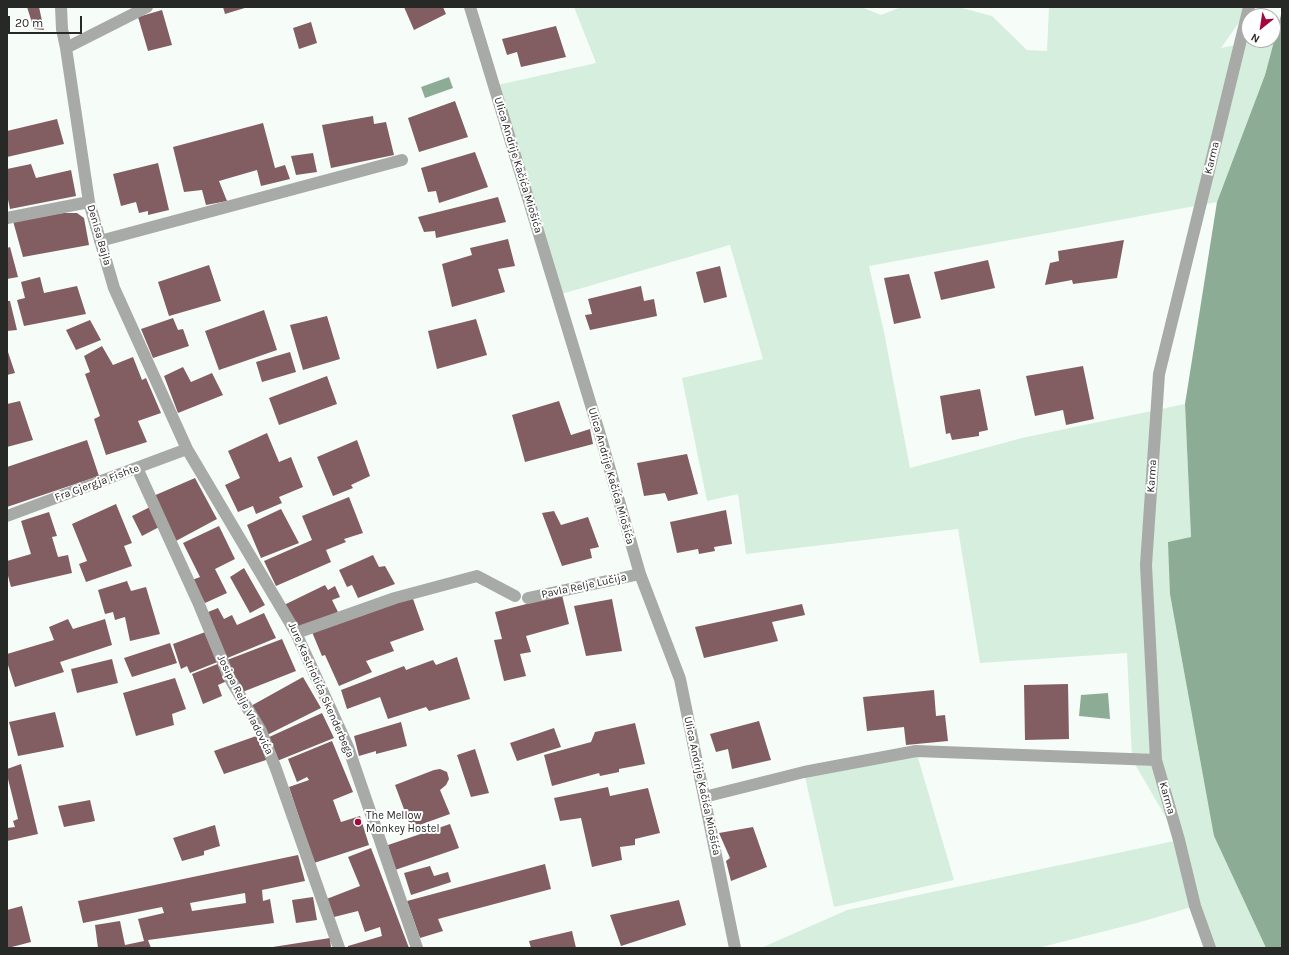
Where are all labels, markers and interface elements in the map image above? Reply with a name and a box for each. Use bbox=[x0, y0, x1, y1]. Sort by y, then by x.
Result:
scale bar bbox=[10, 8, 84, 34]
north arrow bbox=[1241, 8, 1281, 48]
text: 20 m bbox=[15, 16, 43, 30]
text: N bbox=[1249, 30, 1262, 46]
street label: Ulica Andrije Kačića Miošića bbox=[491, 95, 545, 235]
street label: Karma bbox=[1202, 140, 1222, 176]
street label: Denisa Bajla bbox=[84, 203, 114, 267]
street label: Ulica Andrije Kačića Miošića bbox=[585, 406, 637, 546]
street label: Karma bbox=[1144, 459, 1160, 493]
street label: Fra Gjergja Fishte bbox=[53, 462, 141, 504]
street label: Pavla Relje Lučija bbox=[540, 571, 628, 601]
street label: Jure Kastriotića Skenderbega bbox=[285, 620, 357, 760]
street label: Josipa Relje Vladovića bbox=[214, 653, 276, 757]
street label: Ulica Andrije Kačića Miošića bbox=[681, 715, 723, 857]
street label: Karma bbox=[1156, 780, 1178, 816]
place label: The Mellow Monkey Hostel bbox=[366, 809, 440, 835]
marker: The Mellow Monkey Hostel bbox=[353, 817, 363, 827]

